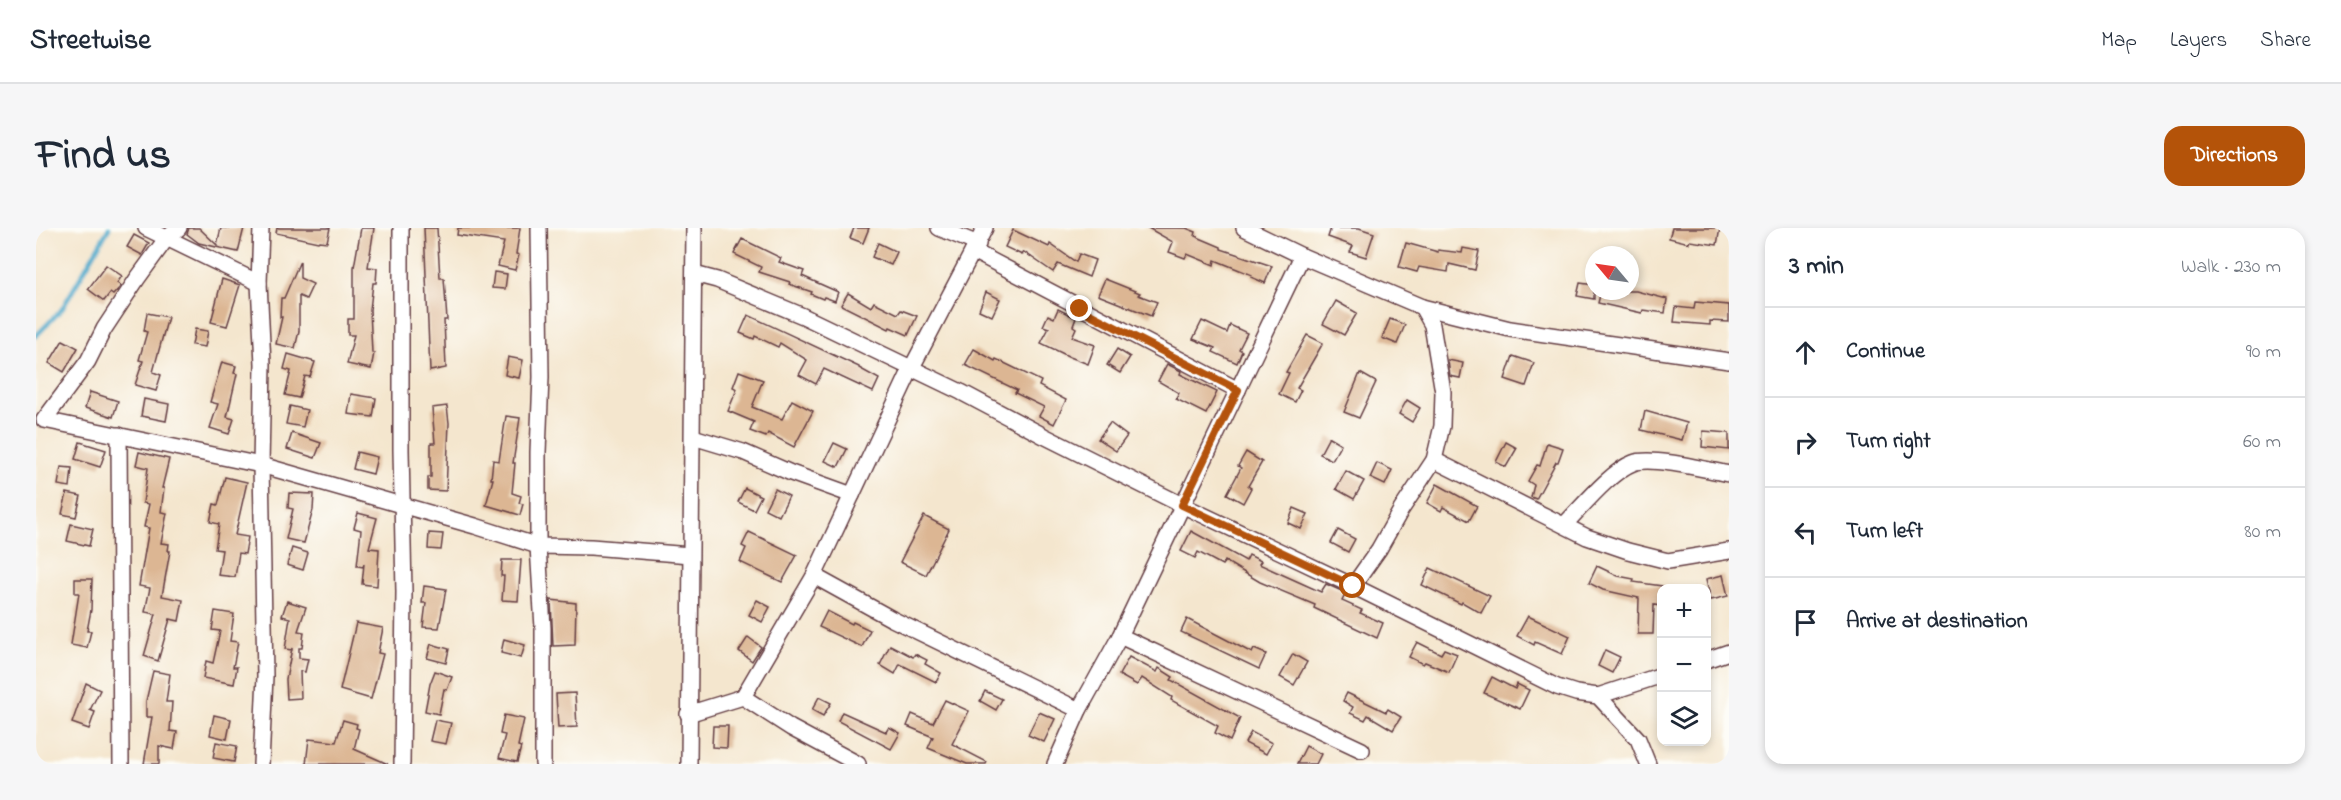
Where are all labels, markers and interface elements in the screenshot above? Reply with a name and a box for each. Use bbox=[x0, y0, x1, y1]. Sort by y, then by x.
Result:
text: Streetwise bbox=[30, 21, 151, 62]
text: Map bbox=[2101, 26, 2137, 56]
text: Layers bbox=[2170, 26, 2227, 56]
text: Share bbox=[2260, 26, 2311, 56]
text: Find us bbox=[36, 126, 171, 187]
button: Directions bbox=[2164, 126, 2305, 186]
north arrow bbox=[1585, 246, 1639, 300]
text: 3 min bbox=[1789, 248, 1844, 286]
text: Walk · 230 m bbox=[2181, 253, 2281, 282]
route end bbox=[1066, 295, 1092, 321]
icon: ahead bbox=[1789, 336, 1822, 369]
text: Continue bbox=[1846, 336, 1925, 368]
text: 90 m bbox=[2246, 338, 2281, 367]
icon: right bbox=[1789, 426, 1822, 459]
text: Turn right bbox=[1846, 426, 1931, 458]
text: 60 m bbox=[2243, 428, 2281, 457]
icon: left bbox=[1789, 516, 1822, 549]
text: Turn left bbox=[1846, 516, 1923, 548]
text: 80 m bbox=[2244, 518, 2281, 547]
route start bbox=[1339, 572, 1365, 598]
map controls bbox=[1657, 584, 1711, 746]
button: + bbox=[1657, 584, 1711, 638]
icon: arrive bbox=[1789, 606, 1822, 639]
text: Arrive at destination bbox=[1846, 606, 2028, 638]
button: − bbox=[1657, 638, 1711, 692]
button: layers bbox=[1657, 692, 1711, 746]

